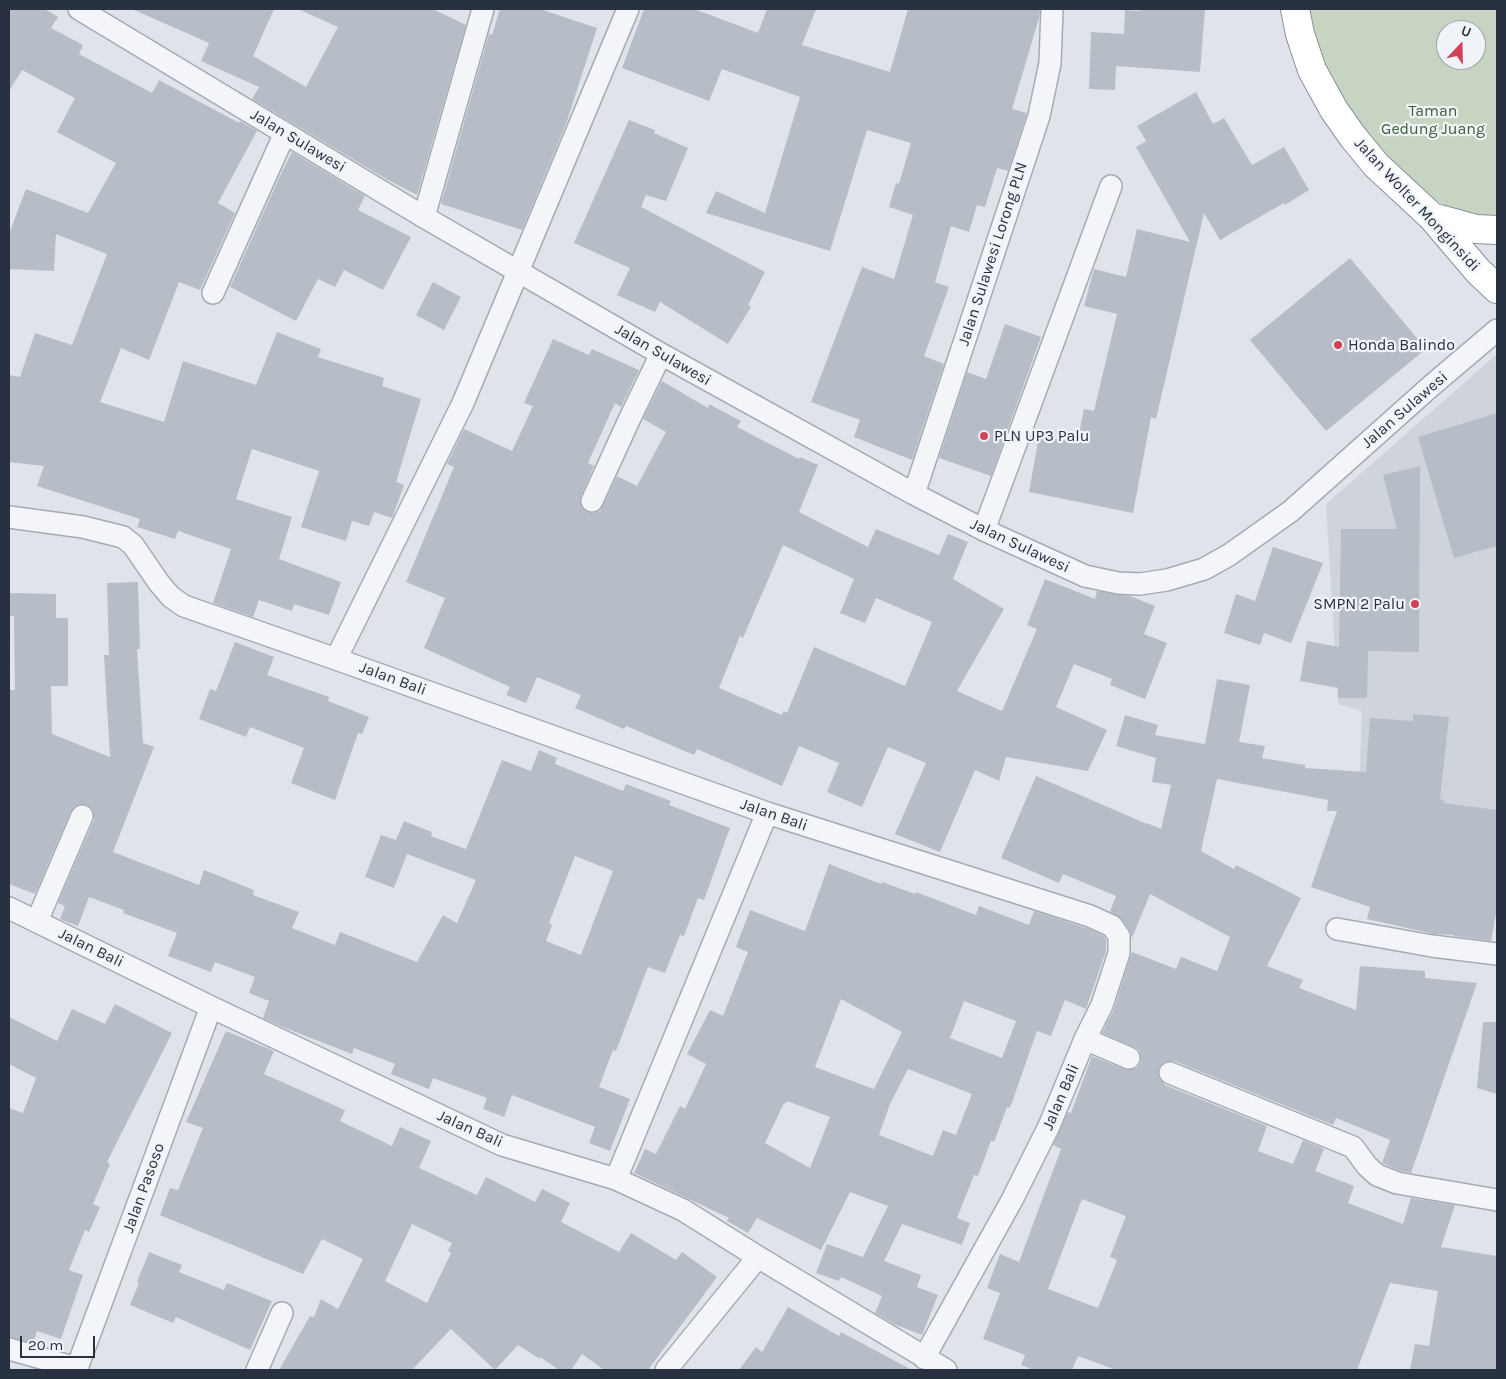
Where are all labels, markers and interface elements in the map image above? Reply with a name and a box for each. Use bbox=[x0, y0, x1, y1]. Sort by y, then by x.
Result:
north arrow bbox=[1436, 20, 1486, 70]
text: U bbox=[1459, 22, 1474, 41]
park label: Taman Gedung Juang bbox=[1381, 101, 1485, 139]
street label: Jalan Sulawesi bbox=[247, 105, 349, 177]
street label: Jalan Wolter Monginsidi bbox=[1350, 134, 1484, 276]
street label: Jalan Sulawesi Lorong PLN bbox=[954, 160, 1032, 348]
street label: Jalan Sulawesi bbox=[612, 320, 714, 390]
place label: Honda Balindo bbox=[1348, 335, 1455, 355]
marker: Honda Balindo bbox=[1332, 339, 1344, 351]
street label: Jalan Sulawesi bbox=[1358, 367, 1452, 453]
place label: PLN UP3 Palu bbox=[994, 426, 1089, 446]
marker: PLN UP3 Palu bbox=[978, 430, 990, 442]
street label: Jalan Sulawesi bbox=[967, 515, 1073, 577]
place label: SMPN 2 Palu bbox=[1313, 594, 1405, 614]
marker: SMPN 2 Palu bbox=[1409, 598, 1421, 610]
street label: Jalan Bali bbox=[357, 658, 429, 700]
street label: Jalan Bali bbox=[738, 795, 810, 835]
street label: Jalan Bali bbox=[55, 924, 127, 972]
street label: Jalan Bali bbox=[1038, 1061, 1084, 1133]
street label: Jalan Bali bbox=[434, 1106, 506, 1152]
street label: Jalan Pasoso bbox=[119, 1141, 169, 1235]
scale bar bbox=[22, 1326, 98, 1358]
text: 20 m bbox=[28, 1336, 63, 1354]

